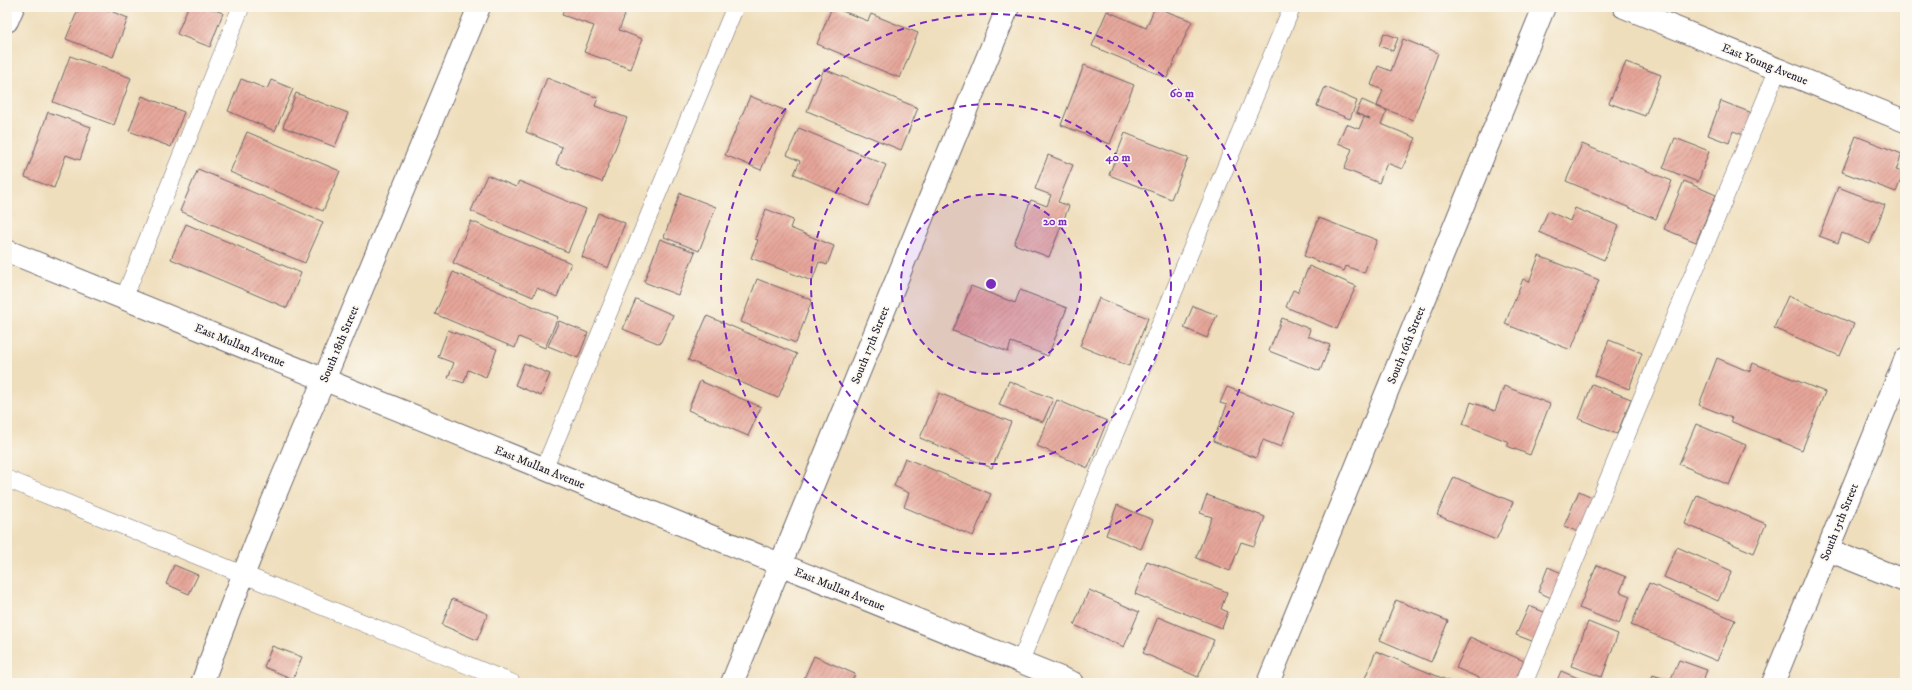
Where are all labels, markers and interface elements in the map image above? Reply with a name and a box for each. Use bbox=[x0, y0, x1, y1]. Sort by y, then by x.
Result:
street label: East Young Avenue bbox=[1719, 40, 1810, 89]
text: 60 m bbox=[1170, 86, 1194, 101]
text: 40 m bbox=[1105, 150, 1130, 165]
text: 20 m bbox=[1043, 214, 1067, 229]
centre of rings bbox=[984, 277, 998, 291]
street label: South 18th Street bbox=[317, 303, 362, 385]
street label: South 17th Street bbox=[848, 304, 893, 386]
street label: South 16th Street bbox=[1384, 304, 1429, 386]
street label: East Mullan Avenue bbox=[192, 320, 287, 370]
street label: East Mullan Avenue bbox=[492, 442, 587, 492]
street label: South 15th Street bbox=[1817, 481, 1862, 563]
street label: East Mullan Avenue bbox=[792, 564, 887, 614]

